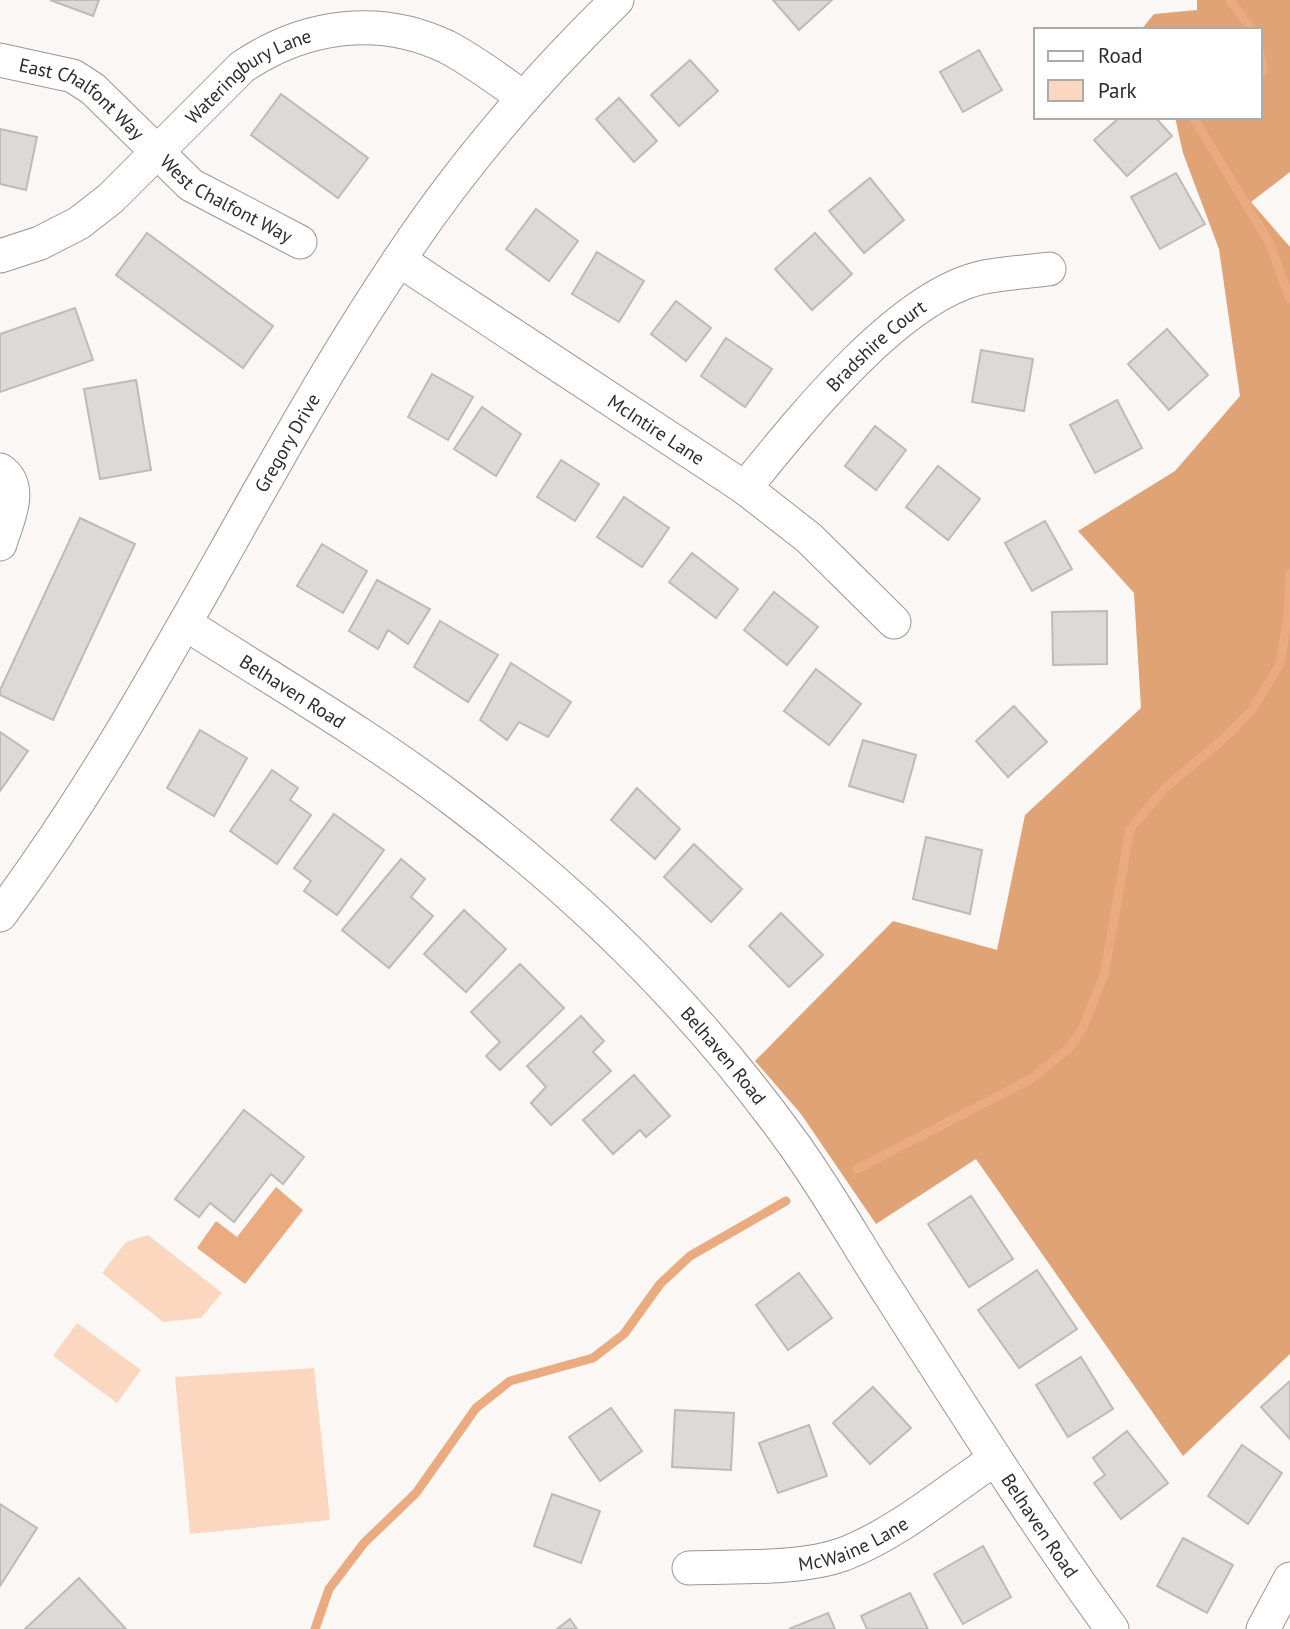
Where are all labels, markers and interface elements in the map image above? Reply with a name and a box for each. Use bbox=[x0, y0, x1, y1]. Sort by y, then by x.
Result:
street label: Wateringbury Lane bbox=[180, 23, 314, 129]
legend bbox=[1034, 28, 1262, 119]
text: Road bbox=[1098, 42, 1142, 69]
street label: East Chalfont Way bbox=[17, 53, 150, 145]
text: Park bbox=[1098, 77, 1137, 104]
street label: West Chalfont Way bbox=[155, 150, 297, 248]
street label: Bradshire Court bbox=[821, 294, 931, 396]
street label: Gregory Drive bbox=[249, 389, 325, 496]
street label: McIntire Lane bbox=[603, 389, 709, 470]
street label: Belhaven Road bbox=[235, 649, 350, 734]
street label: Belhaven Road bbox=[676, 1002, 772, 1109]
street label: Belhaven Road bbox=[996, 1469, 1084, 1582]
street label: McWaine Lane bbox=[797, 1511, 912, 1576]

